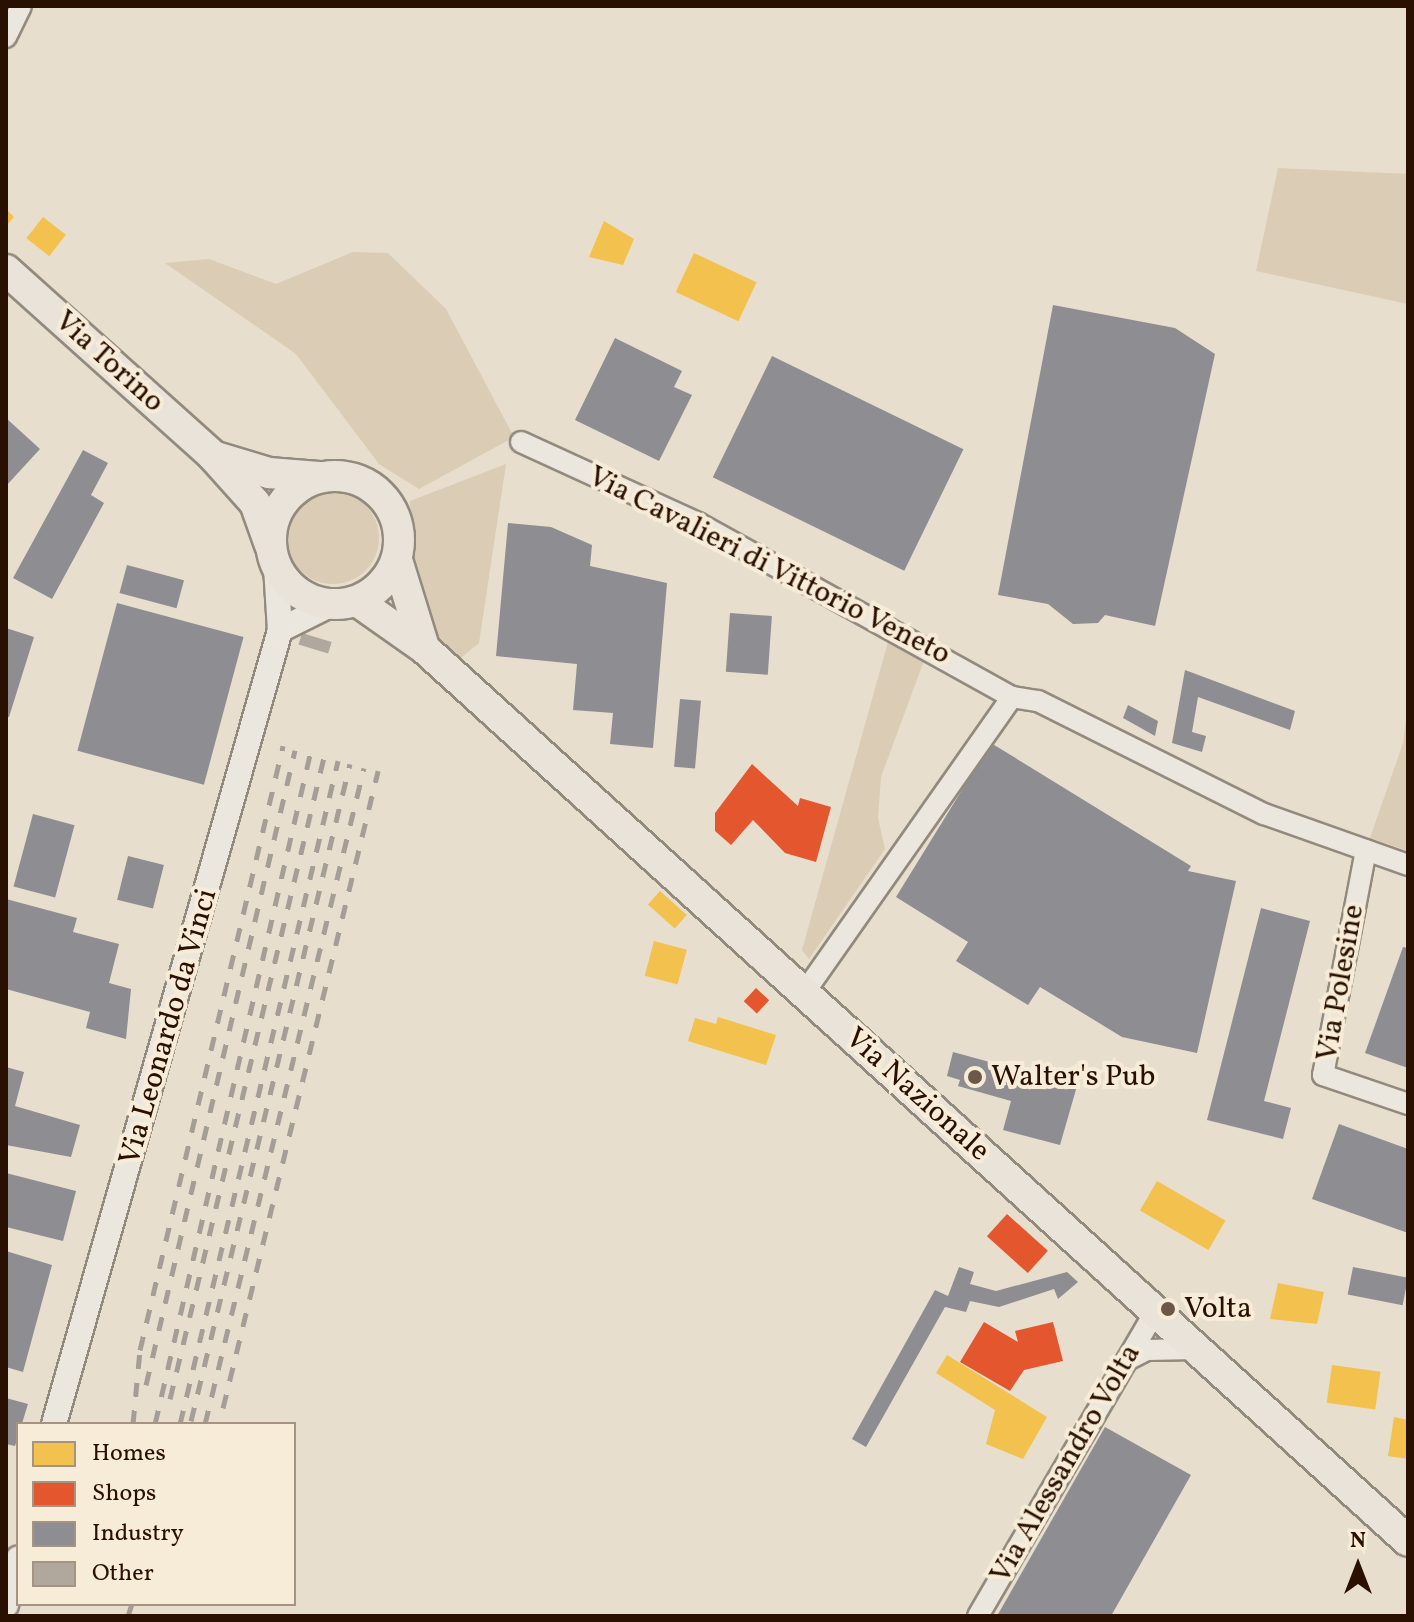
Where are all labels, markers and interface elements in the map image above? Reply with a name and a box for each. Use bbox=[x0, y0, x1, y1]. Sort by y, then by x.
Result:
street label: Via Torino bbox=[46, 303, 172, 421]
street label: Via Cavalieri di Vittorio Veneto bbox=[581, 458, 957, 674]
street label: Via Leonardo da Vinci bbox=[112, 884, 226, 1170]
street label: Via Polesine bbox=[1309, 902, 1373, 1064]
street label: Via Nazionale bbox=[837, 1021, 997, 1169]
place label: Walter's Pub bbox=[991, 1059, 1155, 1095]
marker: Walter's Pub bbox=[966, 1068, 984, 1086]
place label: Volta bbox=[1184, 1291, 1252, 1327]
marker: Volta bbox=[1159, 1300, 1177, 1318]
street label: Via Alessandro Volta bbox=[983, 1338, 1149, 1590]
legend bbox=[16, 1422, 296, 1606]
text: Homes bbox=[92, 1437, 166, 1471]
text: Shops bbox=[92, 1477, 156, 1511]
text: Industry bbox=[92, 1517, 184, 1551]
north arrow bbox=[1318, 1526, 1398, 1606]
text: N bbox=[1350, 1526, 1366, 1557]
text: Other bbox=[92, 1557, 154, 1591]

